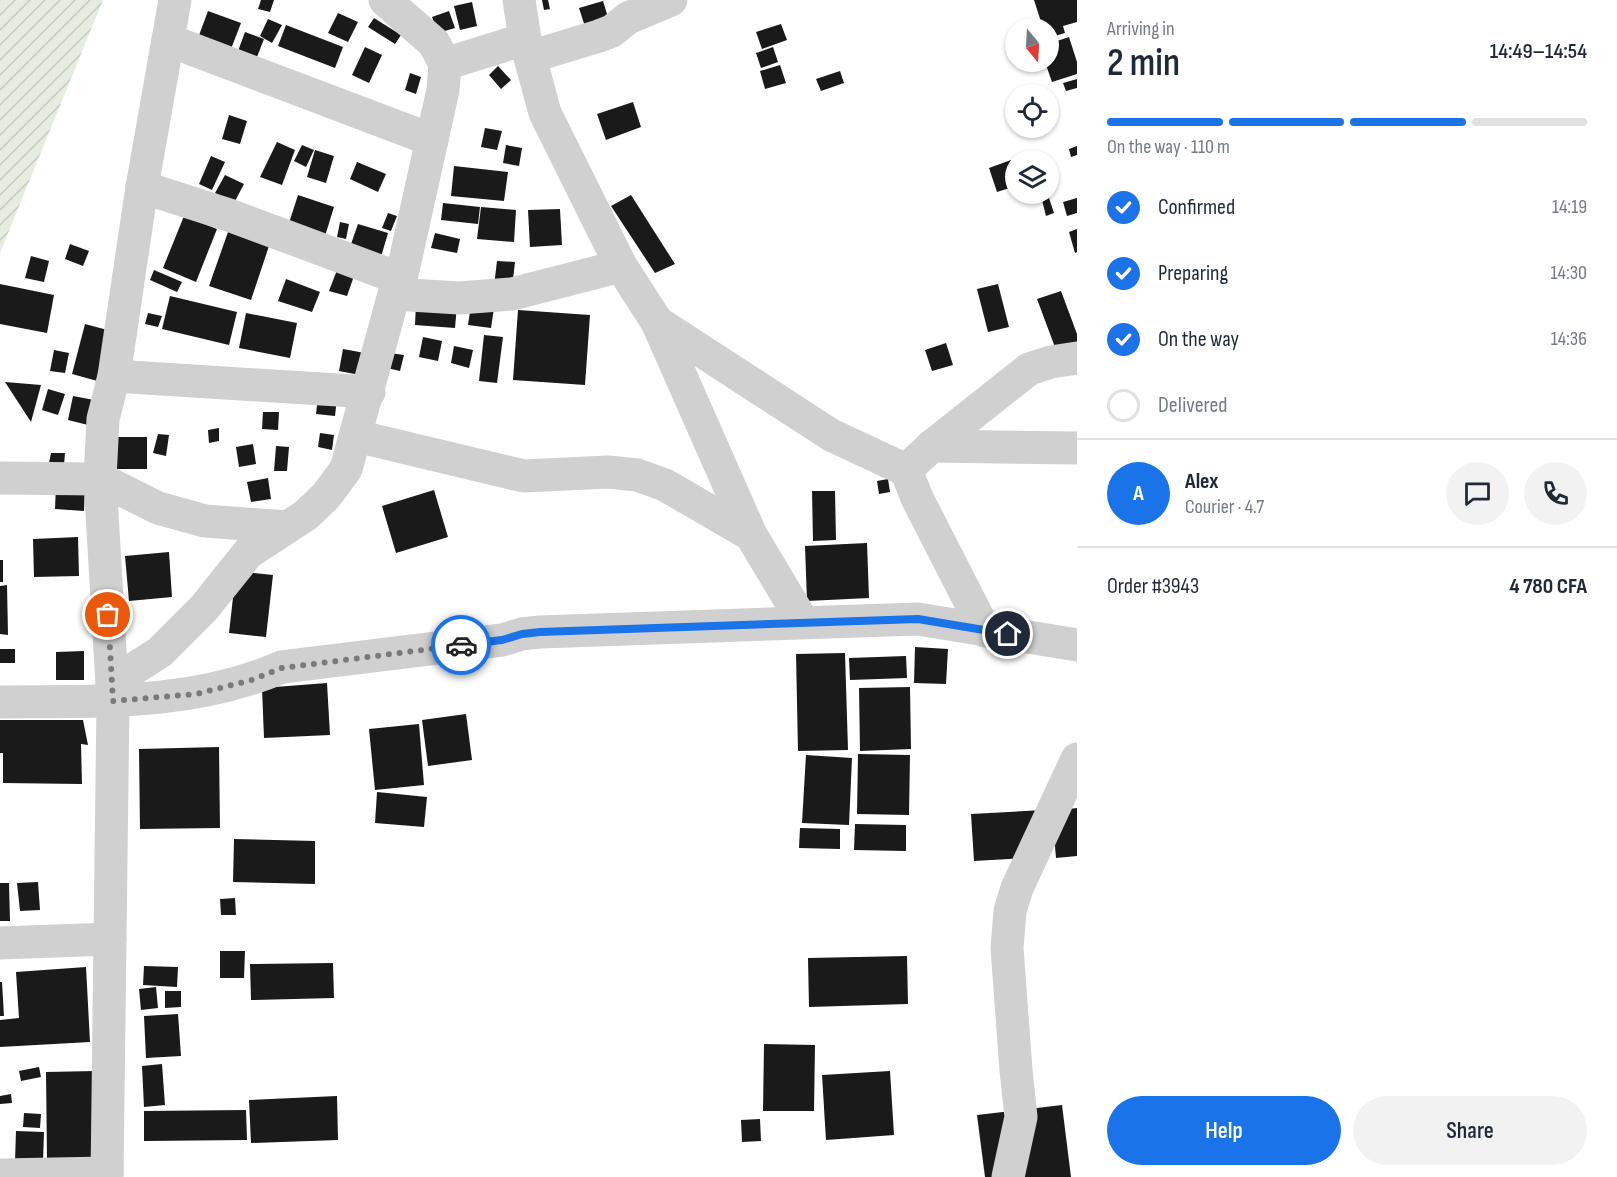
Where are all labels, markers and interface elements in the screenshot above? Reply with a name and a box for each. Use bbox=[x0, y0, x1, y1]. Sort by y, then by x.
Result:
text: Arriving in bbox=[1107, 17, 1175, 41]
north arrow bbox=[1005, 18, 1059, 72]
map controls bbox=[1005, 18, 1059, 204]
text: 14:49–14:54 bbox=[1490, 38, 1587, 65]
text: 2 min bbox=[1107, 40, 1180, 87]
button: locate bbox=[1005, 84, 1059, 138]
text: On the way · 110 m bbox=[1107, 135, 1230, 159]
button: layers bbox=[1005, 150, 1059, 204]
icon: check bbox=[1107, 191, 1140, 224]
text: Confirmed bbox=[1158, 194, 1235, 221]
text: 14:19 bbox=[1552, 195, 1587, 219]
icon: check bbox=[1107, 257, 1140, 290]
text: Preparing bbox=[1158, 260, 1228, 287]
text: 14:30 bbox=[1551, 261, 1587, 285]
icon: check bbox=[1107, 323, 1140, 356]
text: On the way bbox=[1158, 326, 1239, 353]
text: 14:36 bbox=[1551, 327, 1587, 351]
text: Delivered bbox=[1158, 392, 1227, 419]
button: chat bbox=[1446, 462, 1509, 525]
button: phone bbox=[1524, 462, 1587, 525]
text: Alex bbox=[1185, 468, 1218, 495]
text: A bbox=[1133, 480, 1144, 507]
text: Courier · 4.7 bbox=[1185, 495, 1264, 519]
text: Order #3943 bbox=[1107, 573, 1199, 600]
text: 4 780 CFA bbox=[1509, 573, 1587, 600]
pin bbox=[82, 589, 133, 640]
icon: bag bbox=[91, 598, 124, 631]
pin bbox=[982, 608, 1033, 659]
courier bbox=[431, 615, 491, 675]
icon: home bbox=[991, 617, 1024, 650]
icon: car bbox=[445, 629, 478, 662]
button: Help bbox=[1107, 1096, 1341, 1165]
button: Share bbox=[1353, 1096, 1587, 1165]

